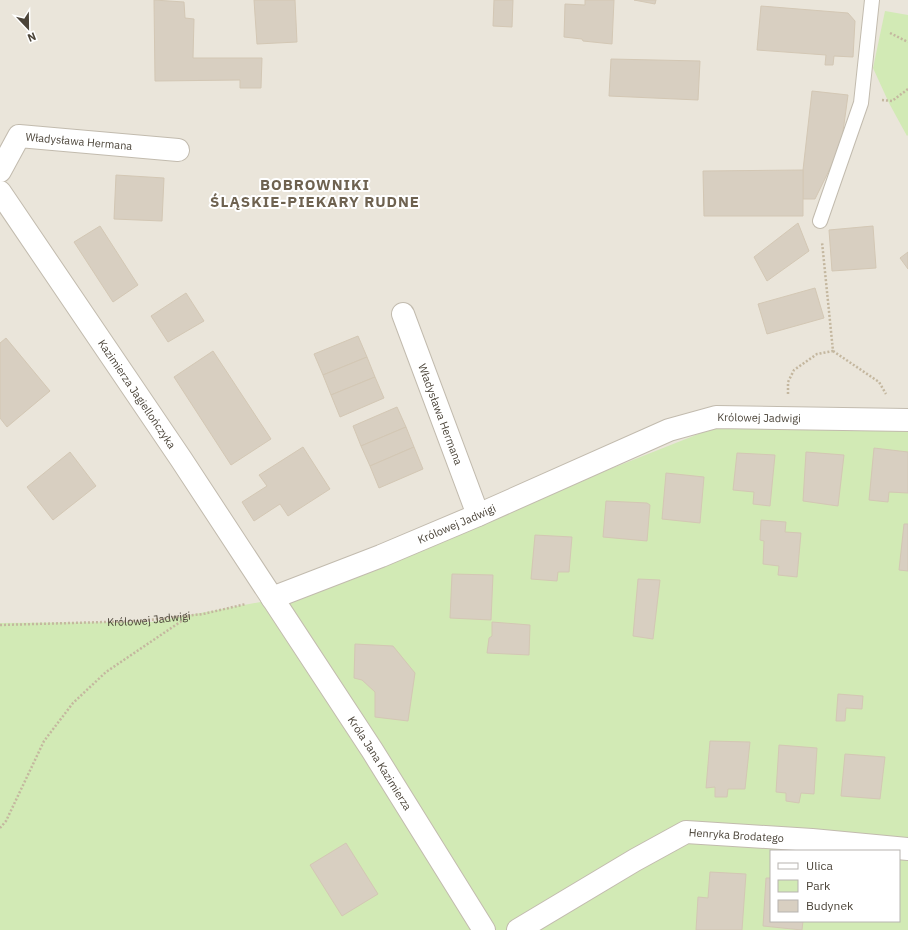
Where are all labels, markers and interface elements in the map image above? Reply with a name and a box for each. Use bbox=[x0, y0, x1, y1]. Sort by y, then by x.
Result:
north arrow bbox=[8, 8, 48, 48]
text: N bbox=[25, 29, 38, 45]
street label: Władysława Hermana bbox=[25, 130, 133, 153]
district label: BOBROWNIKI ŚLĄSKIE-PIEKARY RUDNE bbox=[210, 175, 420, 211]
street label: Kazimierza Jagiellończyka bbox=[95, 337, 179, 451]
street label: Władysława Hermana bbox=[415, 362, 466, 467]
street label: Królowej Jadwigi bbox=[717, 410, 801, 425]
street label: Królowej Jadwigi bbox=[415, 501, 498, 547]
street label: Królowej Jadwigi bbox=[107, 608, 191, 629]
street label: Króla Jana Kazimierza bbox=[345, 714, 415, 813]
street label: Henryka Brodatego bbox=[688, 825, 784, 845]
legend bbox=[770, 850, 900, 922]
text: Ulica bbox=[806, 858, 833, 873]
text: Park bbox=[806, 878, 831, 893]
text: Budynek bbox=[806, 898, 854, 913]

